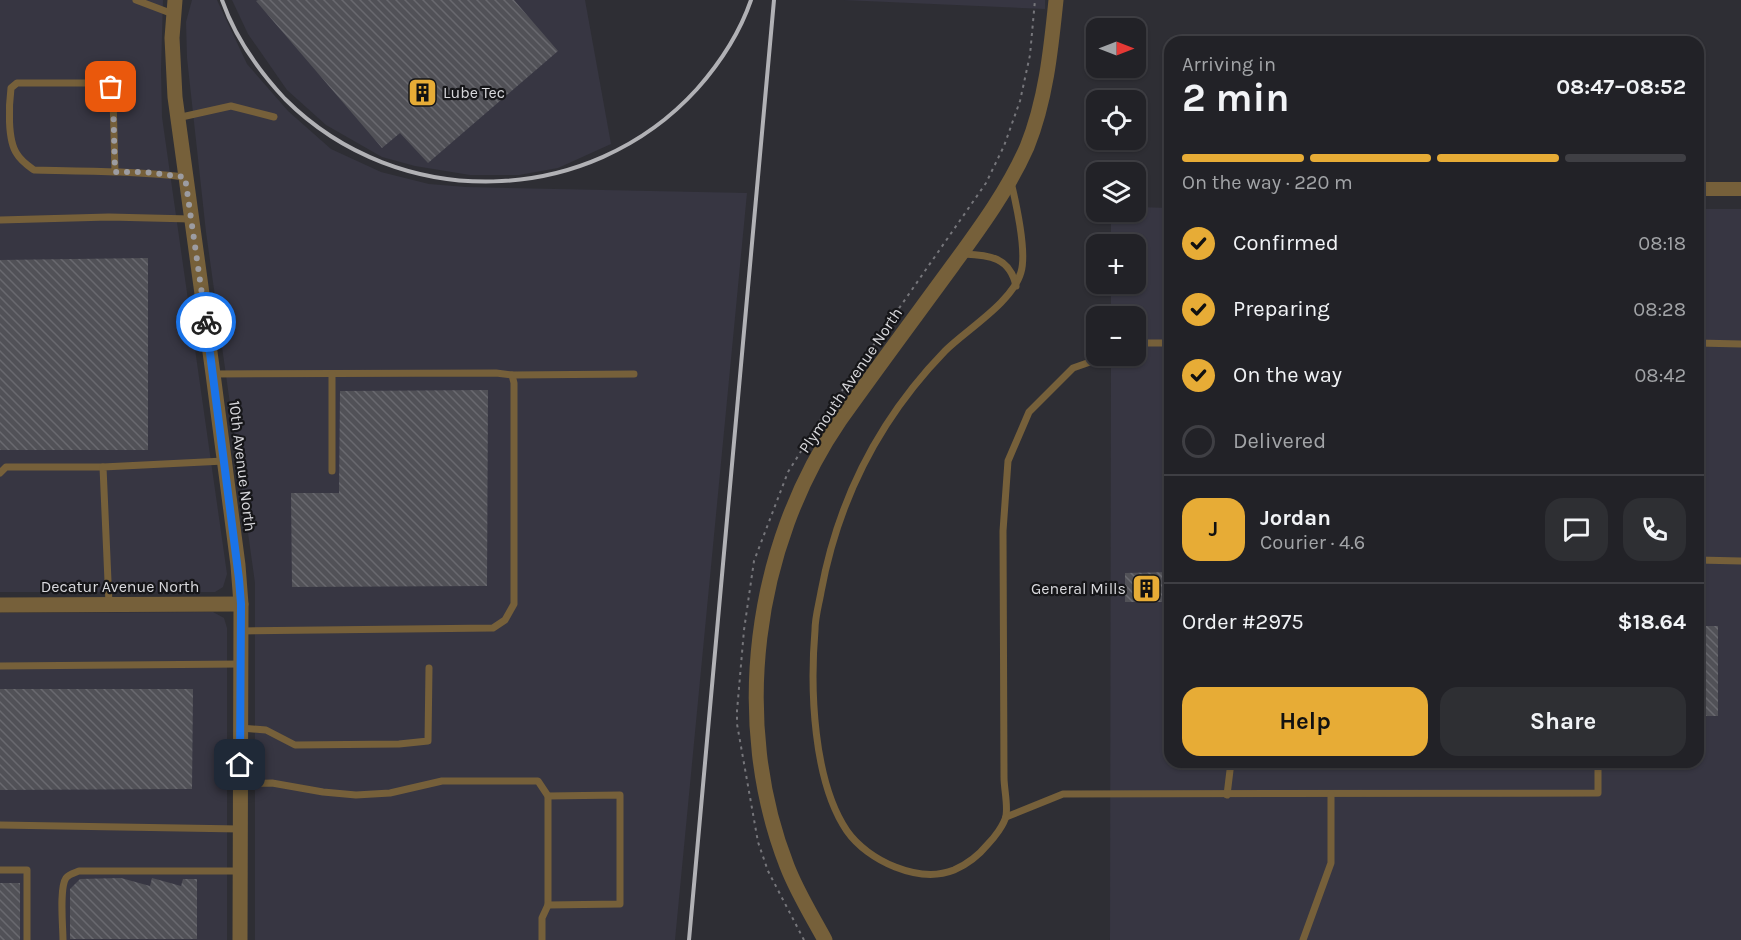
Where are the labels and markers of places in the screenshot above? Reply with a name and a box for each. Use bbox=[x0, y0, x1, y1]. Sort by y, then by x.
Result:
pin bbox=[85, 61, 136, 112]
building icon: Lube Tec bbox=[406, 76, 438, 108]
place label: Lube Tec bbox=[443, 83, 505, 102]
building icon: General Mills bbox=[1131, 572, 1163, 604]
place label: General Mills bbox=[1031, 579, 1126, 598]
pin bbox=[214, 739, 265, 790]

